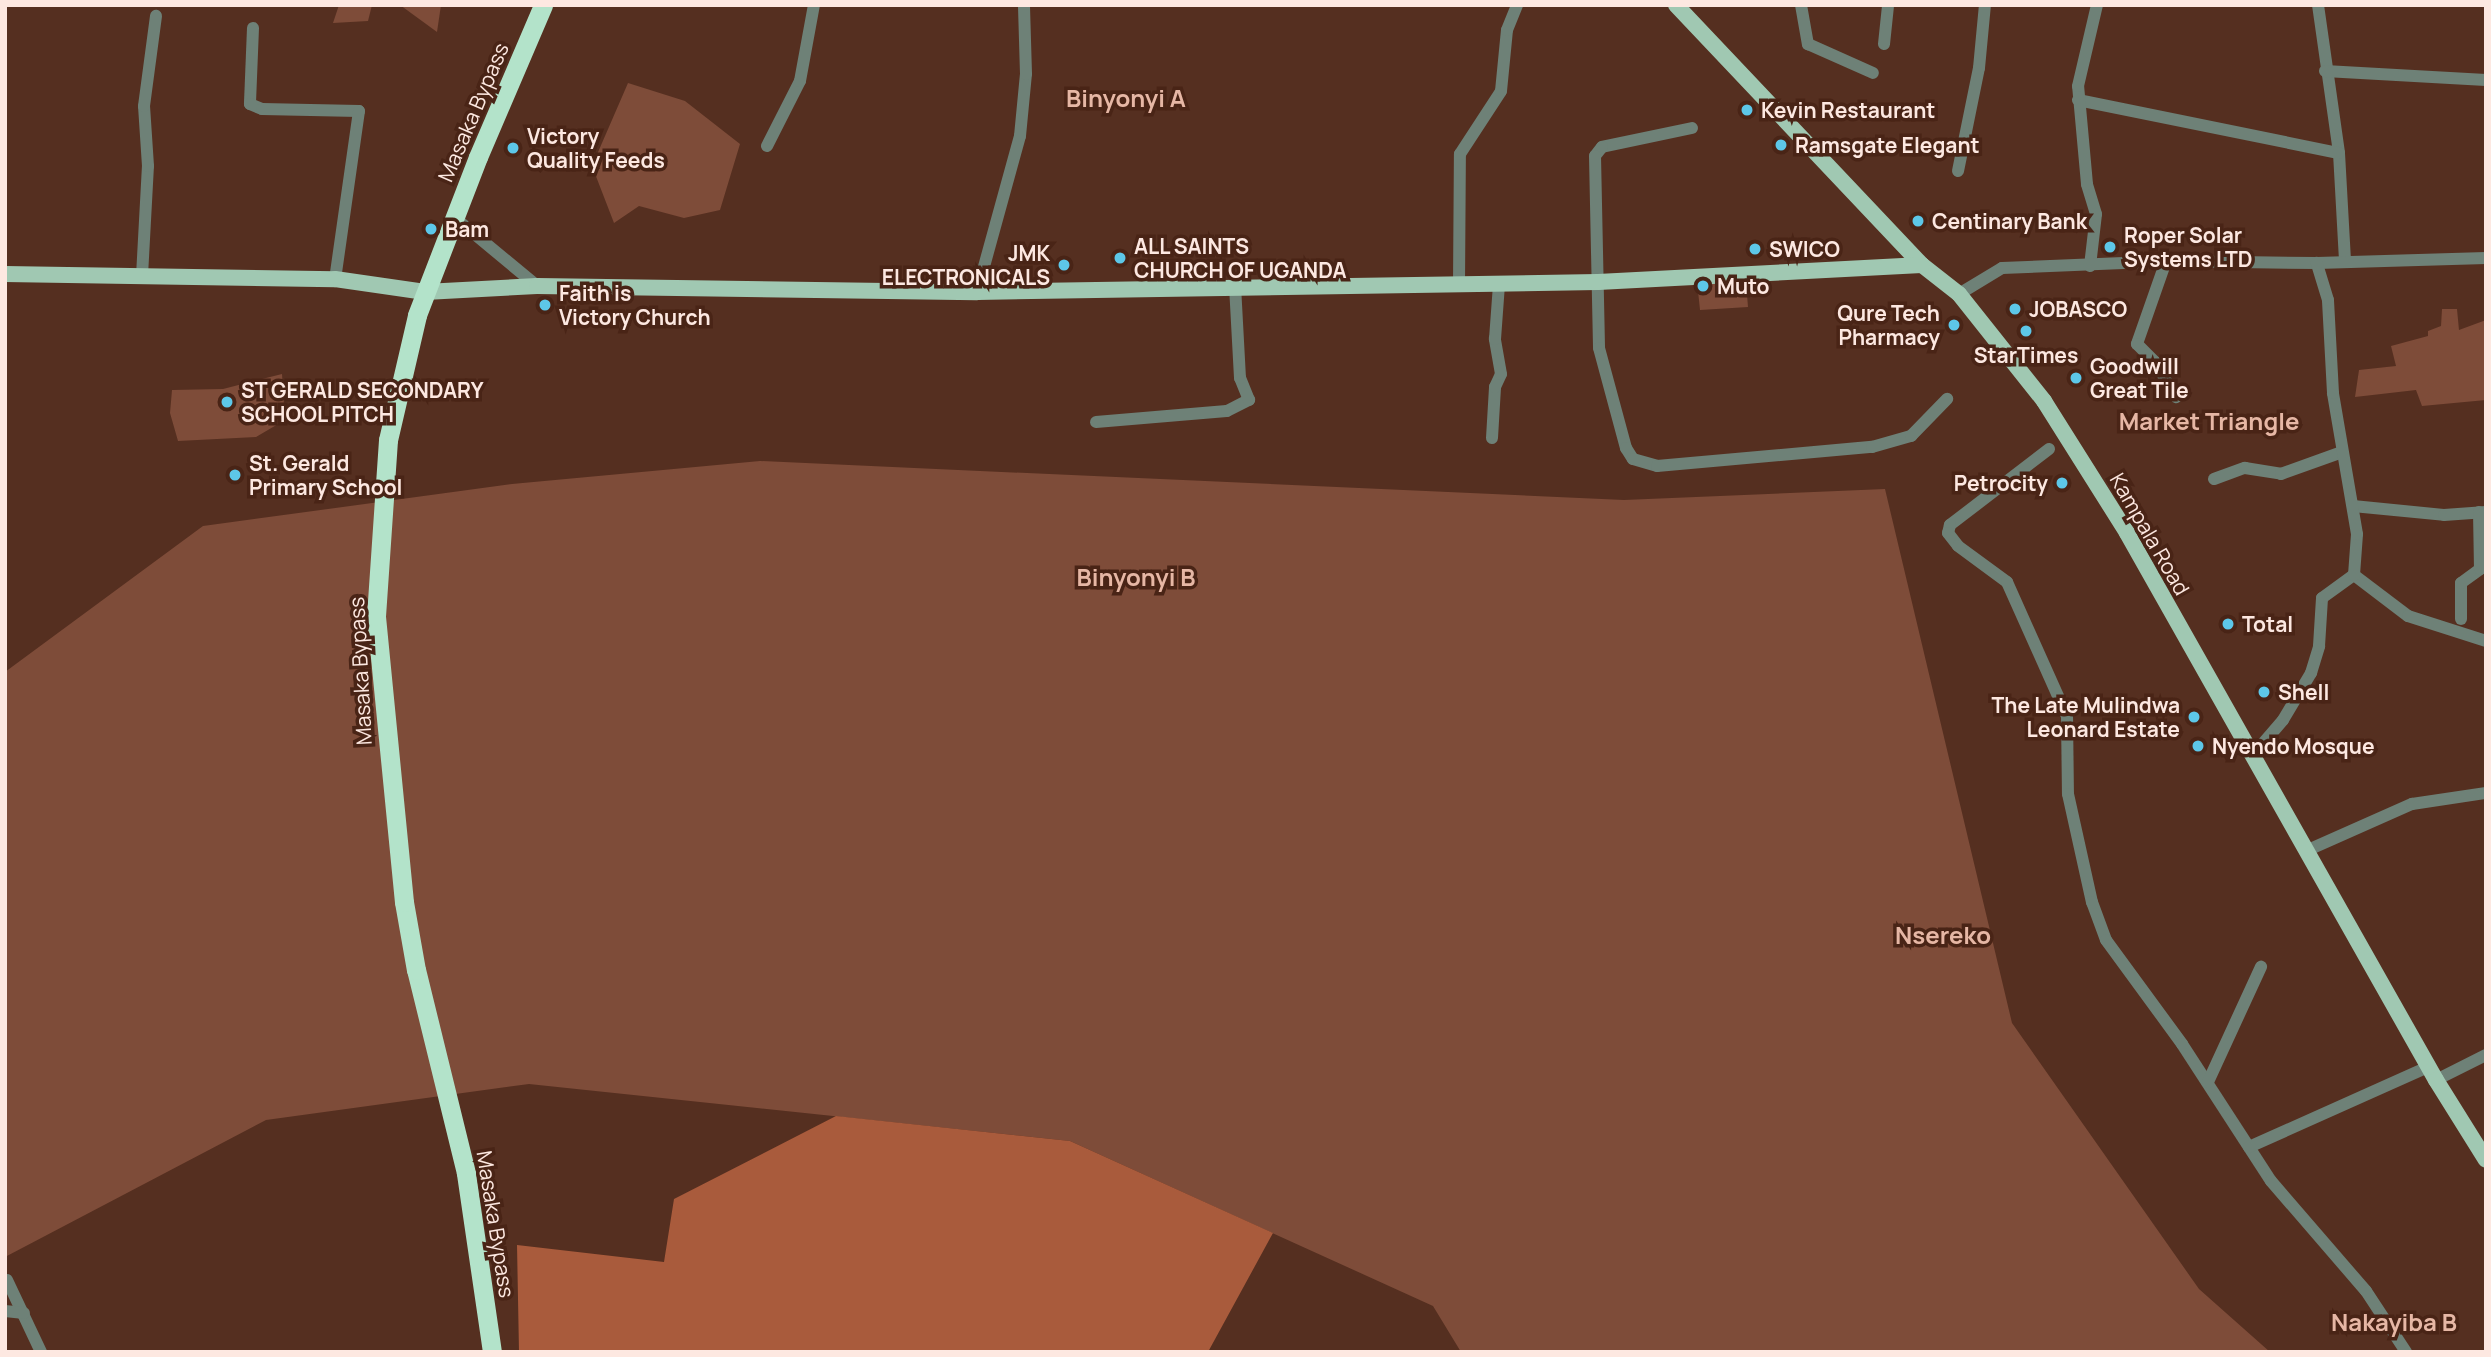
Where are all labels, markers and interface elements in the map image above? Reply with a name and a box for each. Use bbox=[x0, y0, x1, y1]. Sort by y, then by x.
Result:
street label: Masaka Bypass bbox=[432, 39, 514, 185]
district label: Binyonyi A bbox=[1066, 84, 1186, 112]
place label: Kevin Restaurant bbox=[1761, 97, 1935, 123]
marker: Kevin Restaurant bbox=[1739, 102, 1755, 118]
place label: Victory Quality Feeds bbox=[527, 123, 665, 173]
place label: Ramsgate Elegant bbox=[1795, 132, 1980, 158]
marker: Ramsgate Elegant bbox=[1773, 137, 1789, 153]
marker: Victory Quality Feeds bbox=[505, 140, 521, 156]
place label: Centinary Bank bbox=[1932, 208, 2087, 234]
marker: Centinary Bank bbox=[1910, 213, 1926, 229]
place label: Bam bbox=[445, 216, 489, 242]
marker: Bam bbox=[423, 221, 439, 237]
place label: Roper Solar Systems LTD bbox=[2124, 222, 2253, 272]
place label: ALL SAINTS CHURCH OF UGANDA bbox=[1134, 233, 1347, 283]
place label: SWICO bbox=[1769, 236, 1840, 262]
marker: Roper Solar Systems LTD bbox=[2102, 239, 2118, 255]
place label: JMK ELECTRONICALS bbox=[882, 240, 1050, 290]
marker: SWICO bbox=[1747, 241, 1763, 257]
marker: ALL SAINTS CHURCH OF UGANDA bbox=[1112, 250, 1128, 266]
marker: JMK ELECTRONICALS bbox=[1056, 257, 1072, 273]
place label: Muto bbox=[1717, 273, 1770, 299]
marker: Muto bbox=[1695, 278, 1711, 294]
place label: Faith is Victory Church bbox=[559, 280, 711, 330]
place label: JOBASCO bbox=[2029, 296, 2127, 322]
marker: Faith is Victory Church bbox=[537, 297, 553, 313]
place label: Qure Tech Pharmacy bbox=[1837, 300, 1940, 350]
marker: JOBASCO bbox=[2007, 301, 2023, 317]
marker: Qure Tech Pharmacy bbox=[1946, 317, 1962, 333]
marker: StarTimes bbox=[2018, 323, 2034, 339]
place label: StarTimes bbox=[1974, 342, 2078, 368]
place label: Goodwill Great Tile bbox=[2090, 353, 2189, 403]
marker: Goodwill Great Tile bbox=[2068, 370, 2084, 386]
place label: ST GERALD SECONDARY SCHOOL PITCH bbox=[241, 377, 484, 427]
marker: ST GERALD SECONDARY SCHOOL PITCH bbox=[219, 394, 235, 410]
district label: Market Triangle bbox=[2119, 407, 2299, 435]
place label: St. Gerald Primary School bbox=[249, 450, 403, 500]
marker: St. Gerald Primary School bbox=[227, 467, 243, 483]
street label: Kampala Road bbox=[2105, 469, 2195, 599]
place label: Petrocity bbox=[1954, 470, 2048, 496]
marker: Petrocity bbox=[2054, 475, 2070, 491]
district label: Binyonyi B bbox=[1077, 563, 1195, 591]
street label: Masaka Bypass bbox=[344, 596, 376, 746]
place label: Total bbox=[2242, 611, 2293, 637]
marker: Total bbox=[2220, 616, 2236, 632]
place label: Shell bbox=[2278, 679, 2329, 705]
marker: Shell bbox=[2256, 684, 2272, 700]
place label: The Late Mulindwa Leonard Estate bbox=[1992, 692, 2180, 742]
marker: The Late Mulindwa Leonard Estate bbox=[2186, 709, 2202, 725]
place label: Nyendo Mosque bbox=[2212, 733, 2375, 759]
marker: Nyendo Mosque bbox=[2190, 738, 2206, 754]
district label: Nsereko bbox=[1895, 921, 1991, 949]
street label: Masaka Bypass bbox=[472, 1149, 520, 1299]
district label: Nakayiba B bbox=[2331, 1308, 2457, 1336]

